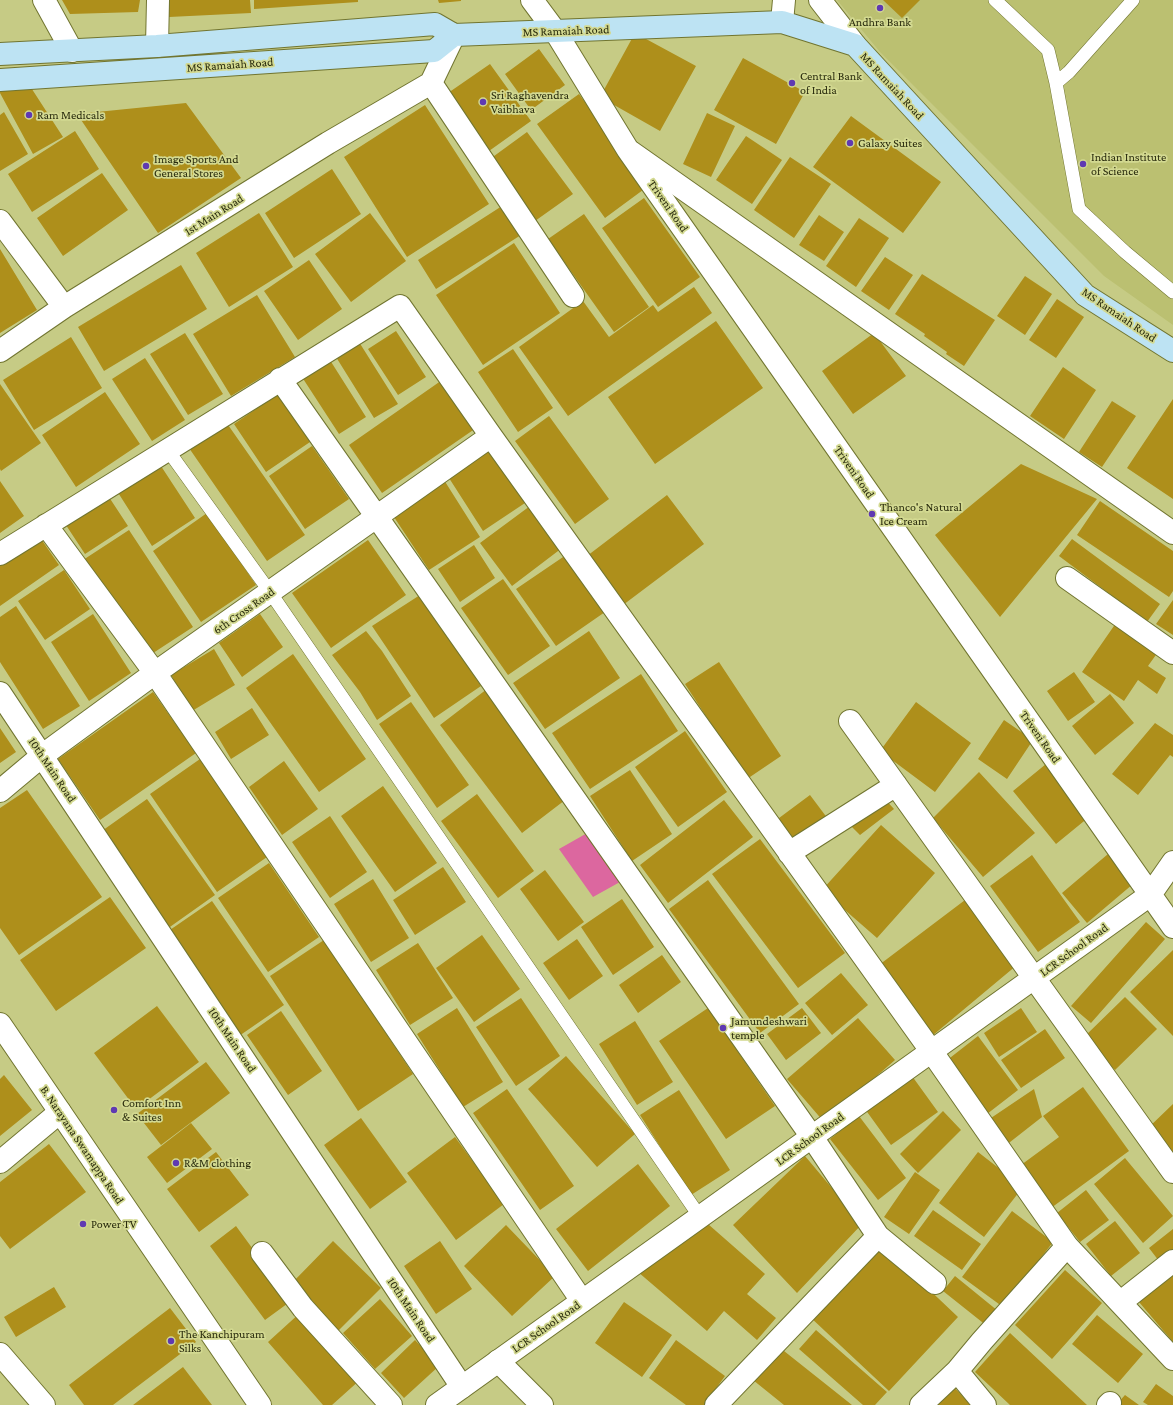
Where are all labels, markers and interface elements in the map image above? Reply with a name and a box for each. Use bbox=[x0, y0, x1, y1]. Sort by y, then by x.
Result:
marker: Andhra Bank bbox=[875, 3, 885, 13]
place label: Andhra Bank bbox=[849, 15, 911, 29]
street label: MS Ramaiah Road bbox=[522, 22, 610, 40]
street label: MS Ramaiah Road bbox=[857, 49, 927, 123]
street label: MS Ramaiah Road bbox=[186, 55, 274, 75]
place label: Central Bank of India bbox=[800, 69, 862, 97]
marker: Central Bank of India bbox=[787, 78, 797, 88]
place label: Sri Raghavendra Vaibhava bbox=[491, 88, 569, 116]
marker: Sri Raghavendra Vaibhava bbox=[478, 97, 488, 107]
place label: Ram Medicals bbox=[37, 108, 104, 122]
marker: Ram Medicals bbox=[24, 110, 34, 120]
place label: Galaxy Suites bbox=[858, 136, 922, 150]
marker: Galaxy Suites bbox=[845, 138, 855, 148]
place label: Indian Institute of Science bbox=[1091, 150, 1166, 178]
place label: Image Sports And General Stores bbox=[154, 152, 239, 180]
marker: Indian Institute of Science bbox=[1078, 159, 1088, 169]
marker: Image Sports And General Stores bbox=[141, 161, 151, 171]
street label: Triveni Road bbox=[645, 177, 691, 235]
street label: 1st Main Road bbox=[182, 191, 246, 239]
street label: MS Ramaiah Road bbox=[1079, 285, 1159, 345]
street label: Triveni Road bbox=[831, 443, 877, 501]
place label: Thanco's Natural Ice Cream bbox=[880, 500, 962, 528]
marker: Thanco's Natural Ice Cream bbox=[867, 509, 877, 519]
street label: 6th Cross Road bbox=[210, 585, 278, 637]
street label: Triveni Road bbox=[1017, 708, 1063, 766]
street label: 10th Main Road bbox=[25, 735, 79, 805]
street label: LCR School Road bbox=[1037, 921, 1111, 979]
street label: 10th Main Road bbox=[205, 1005, 259, 1075]
place label: Jamundeshwari temple bbox=[731, 1014, 807, 1042]
marker: Jamundeshwari temple bbox=[718, 1023, 728, 1033]
street label: B. Narayana Swamappa Road bbox=[37, 1083, 127, 1207]
place label: Comfort Inn & Suites bbox=[122, 1096, 181, 1124]
marker: Comfort Inn & Suites bbox=[109, 1105, 119, 1115]
street label: LCR School Road bbox=[773, 1110, 847, 1168]
place label: R&M clothing bbox=[184, 1156, 251, 1170]
marker: R&M clothing bbox=[171, 1158, 181, 1168]
place label: Power TV bbox=[91, 1217, 137, 1231]
marker: Power TV bbox=[78, 1219, 88, 1229]
street label: 10th Main Road bbox=[384, 1275, 438, 1345]
street label: LCR School Road bbox=[509, 1298, 583, 1356]
place label: The Kanchipuram Silks bbox=[179, 1327, 265, 1355]
marker: The Kanchipuram Silks bbox=[166, 1336, 176, 1346]

